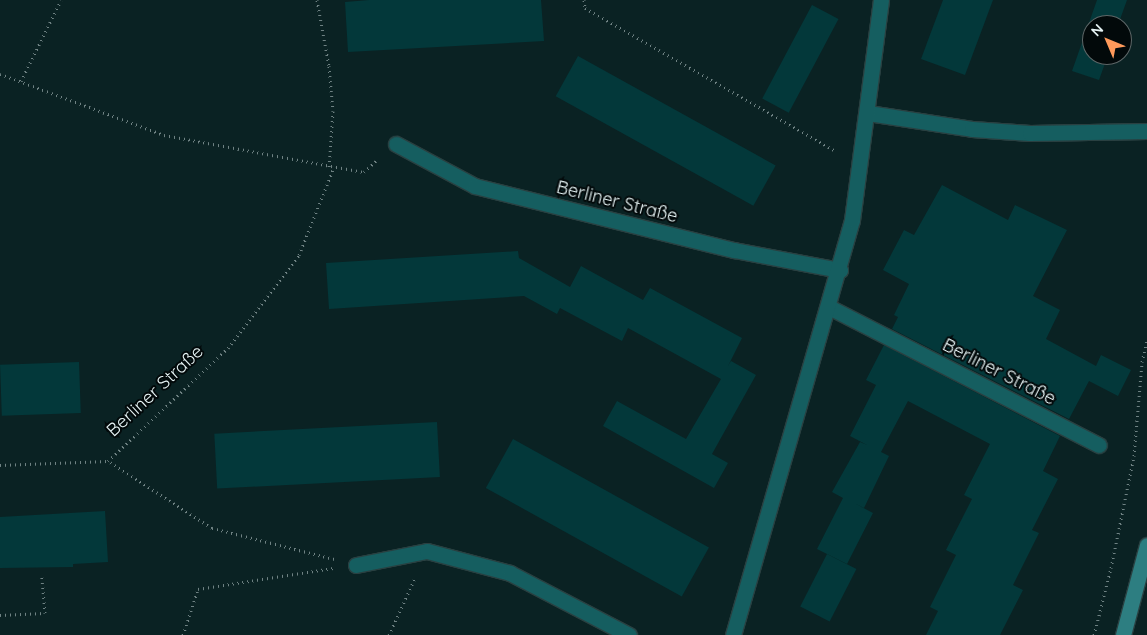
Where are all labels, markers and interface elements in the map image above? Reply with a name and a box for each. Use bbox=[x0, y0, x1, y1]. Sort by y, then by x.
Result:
north arrow bbox=[1082, 15, 1132, 65]
text: N bbox=[1087, 20, 1107, 40]
street label: Berliner Straße bbox=[554, 177, 680, 227]
street label: Berliner Straße bbox=[939, 334, 1059, 410]
street label: Berliner Straße bbox=[102, 341, 208, 441]

